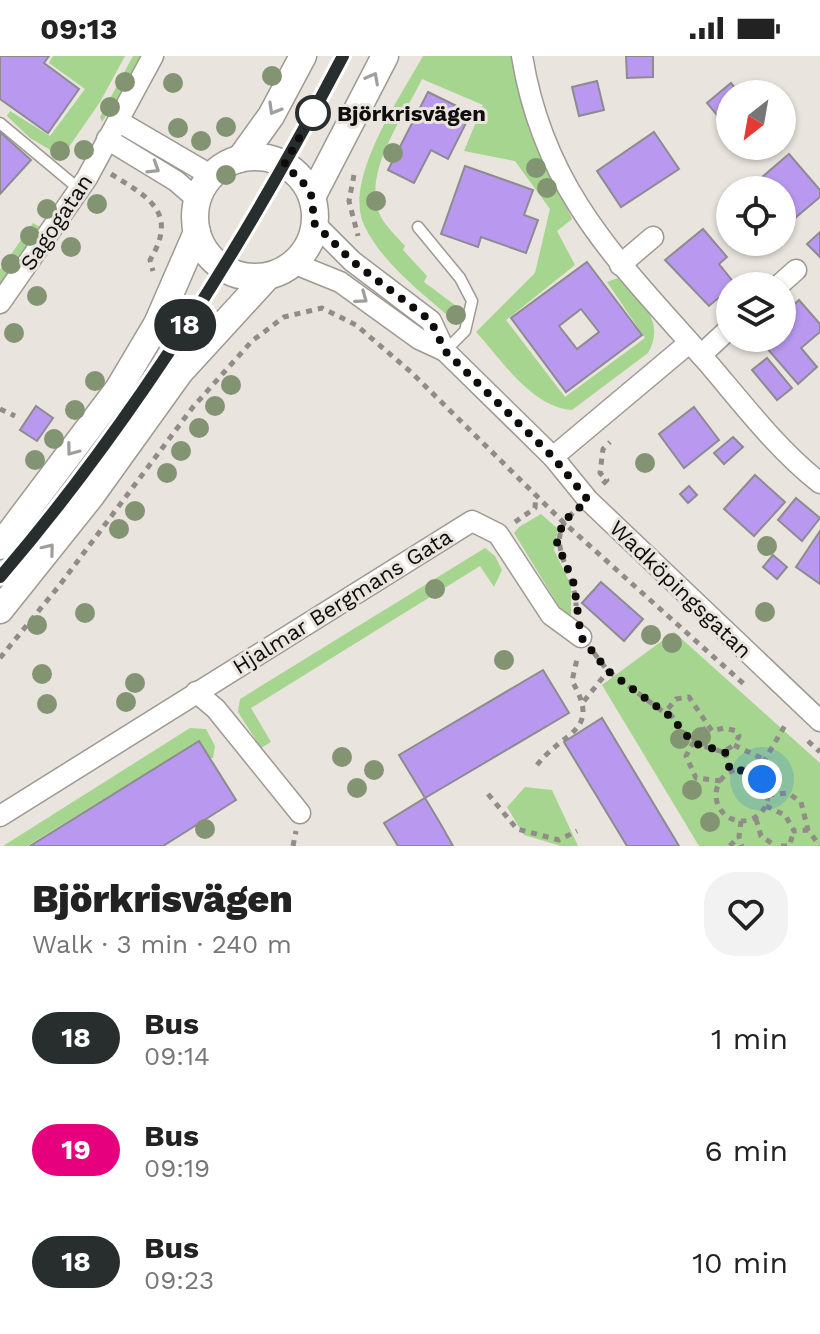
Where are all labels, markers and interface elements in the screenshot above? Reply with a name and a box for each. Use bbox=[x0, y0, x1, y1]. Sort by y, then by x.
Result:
text: 09:13 bbox=[40, 11, 118, 46]
one-way arrow bbox=[363, 72, 378, 87]
north arrow bbox=[716, 80, 796, 160]
map controls bbox=[716, 80, 796, 352]
marker: Björkrisvägen bbox=[296, 96, 330, 130]
one-way arrow bbox=[268, 100, 284, 115]
place label: Björkrisvägen bbox=[337, 101, 486, 126]
one-way arrow bbox=[145, 158, 160, 174]
street label: Sagogatan bbox=[15, 170, 98, 275]
button: locate bbox=[716, 176, 796, 256]
button: layers bbox=[716, 272, 796, 352]
one-way arrow bbox=[354, 288, 368, 303]
line badge: 18 bbox=[149, 299, 221, 351]
text: 18 bbox=[170, 308, 200, 341]
one-way arrow bbox=[68, 441, 82, 456]
street label: Wadköpingsgatan bbox=[605, 515, 757, 663]
street label: Hjalmar Bergmans Gata bbox=[228, 524, 456, 679]
one-way arrow bbox=[39, 543, 53, 558]
your location bbox=[742, 759, 782, 799]
button: heart bbox=[704, 872, 788, 956]
text: Björkrisvägen bbox=[32, 877, 293, 921]
text: Walk · 3 min · 240 m bbox=[32, 929, 292, 959]
text: Bus bbox=[144, 1006, 199, 1041]
text: 18 bbox=[61, 1021, 91, 1054]
text: 1 min bbox=[711, 1021, 788, 1056]
text: 09:14 bbox=[144, 1041, 210, 1071]
text: Bus bbox=[144, 1118, 199, 1153]
text: 19 bbox=[61, 1133, 91, 1166]
text: 6 min bbox=[704, 1133, 788, 1168]
text: 09:19 bbox=[144, 1153, 210, 1183]
text: Bus bbox=[144, 1230, 199, 1265]
text: 18 bbox=[61, 1245, 91, 1278]
text: 10 min bbox=[692, 1245, 788, 1280]
text: 09:23 bbox=[144, 1265, 214, 1295]

